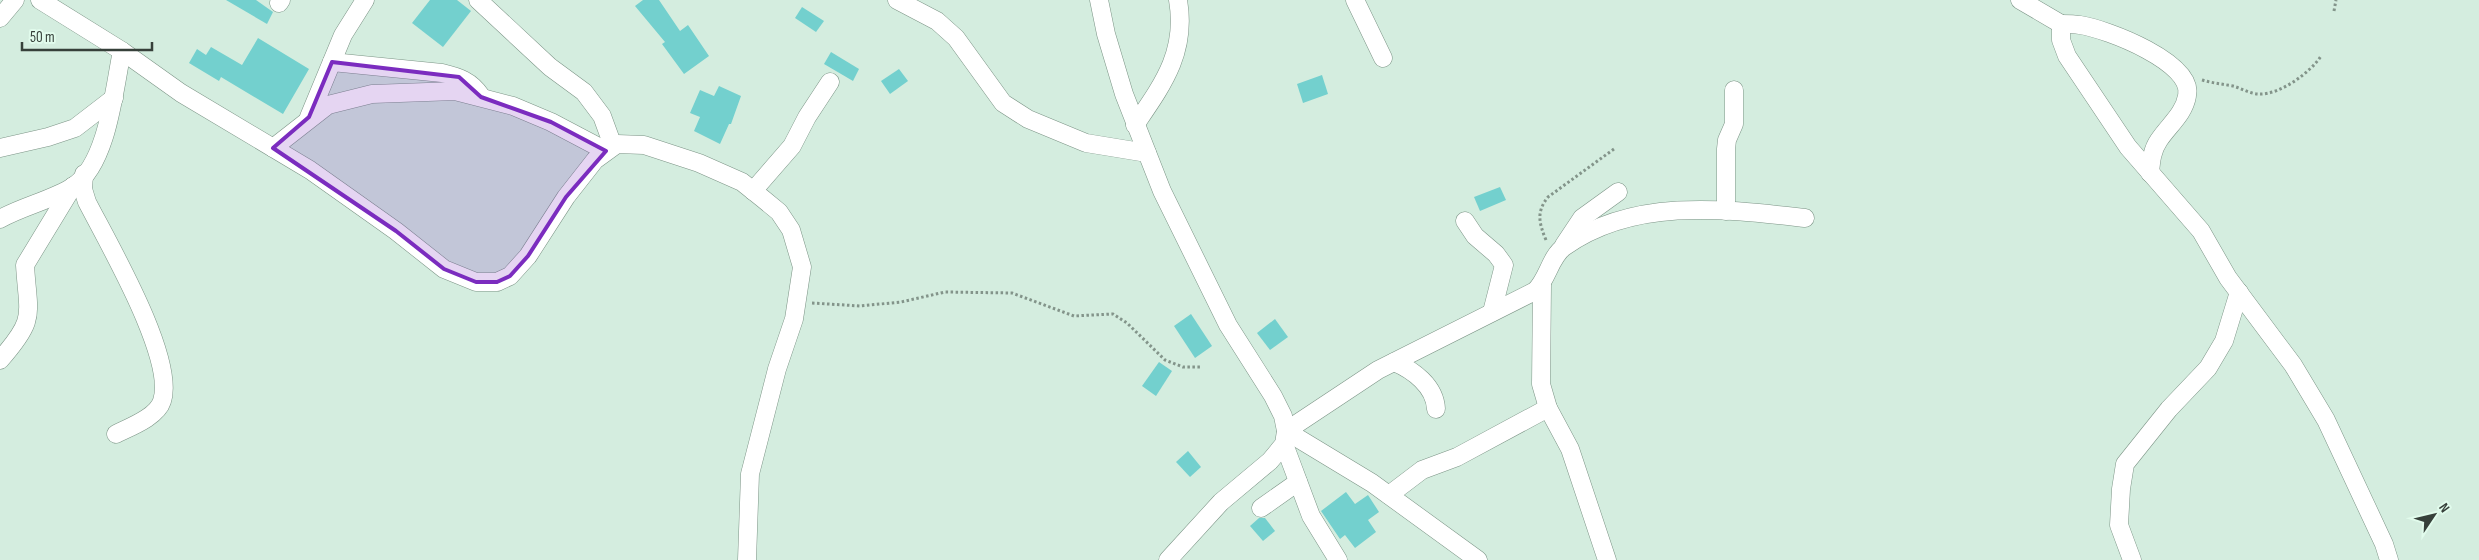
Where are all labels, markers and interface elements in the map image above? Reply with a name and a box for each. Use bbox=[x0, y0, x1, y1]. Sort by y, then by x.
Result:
scale bar bbox=[22, 20, 152, 52]
text: 50 m bbox=[30, 28, 55, 47]
north arrow bbox=[2409, 490, 2459, 540]
text: N bbox=[2435, 500, 2453, 516]

